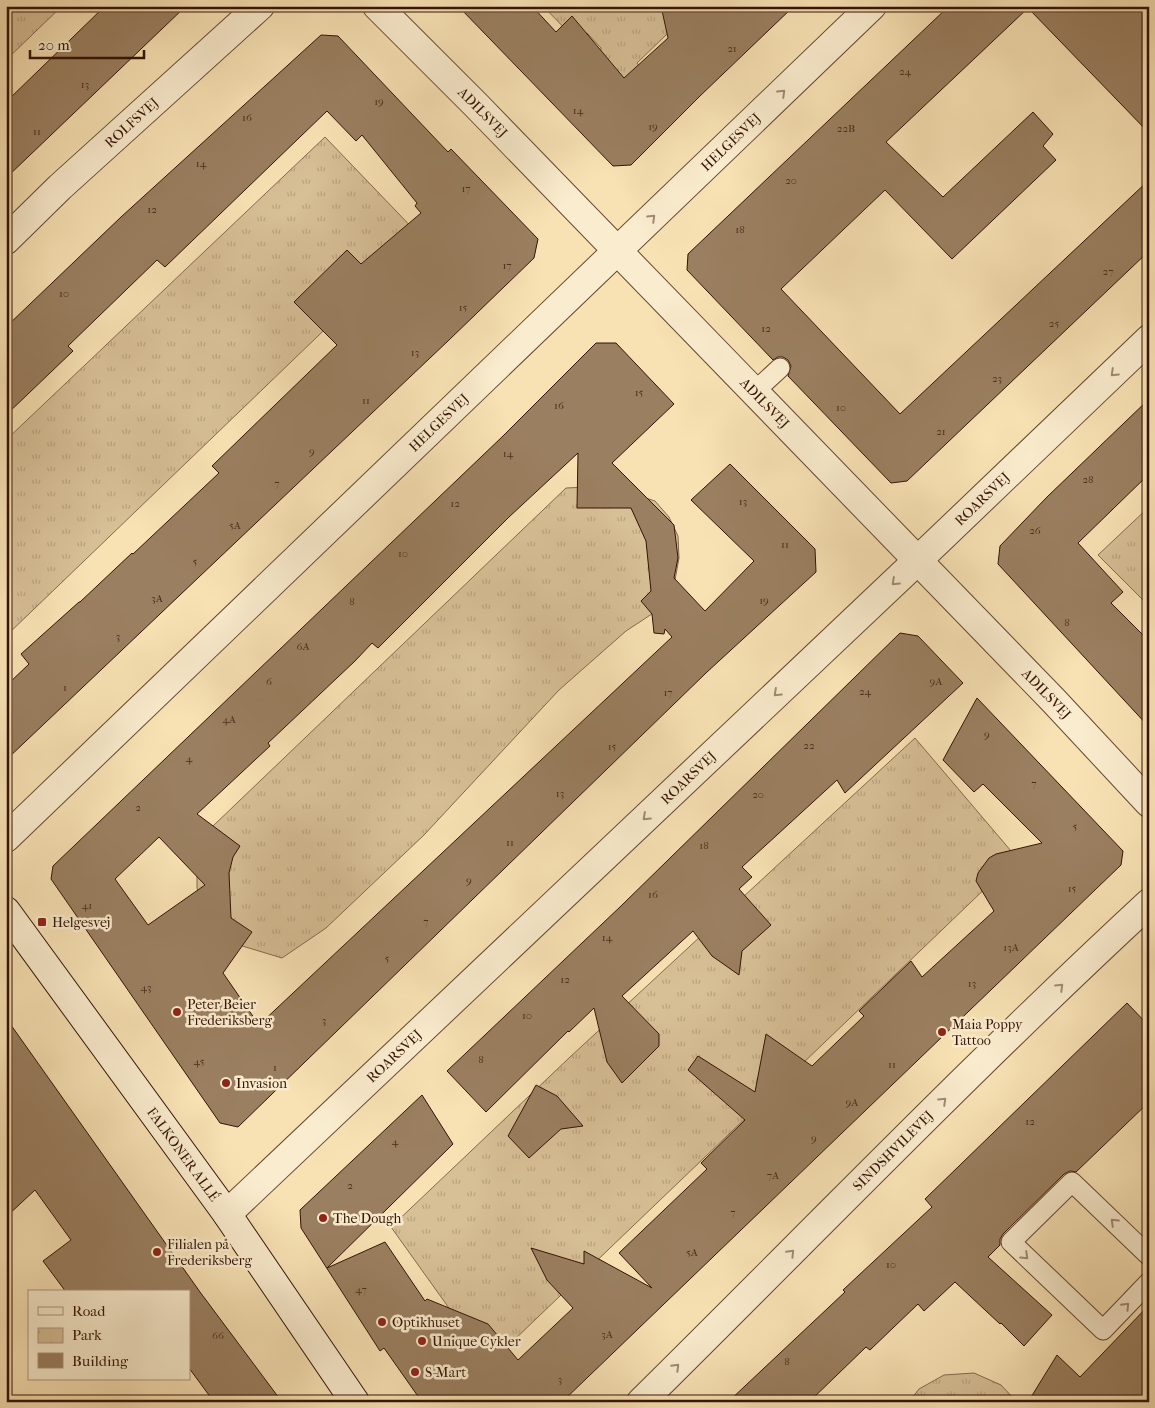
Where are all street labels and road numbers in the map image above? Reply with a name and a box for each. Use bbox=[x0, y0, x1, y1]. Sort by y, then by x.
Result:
street label: ADILSVEJ bbox=[454, 83, 511, 141]
street label: ROLFSVEJ bbox=[101, 94, 162, 151]
street label: HELGESVEJ bbox=[697, 109, 764, 174]
street label: ADILSVEJ bbox=[736, 373, 793, 432]
street label: HELGESVEJ bbox=[405, 390, 472, 455]
street label: ROARSVEJ bbox=[951, 468, 1013, 529]
street label: ADILSVEJ bbox=[1018, 664, 1075, 723]
street label: ROARSVEJ bbox=[657, 747, 719, 808]
street label: ROARSVEJ bbox=[363, 1026, 425, 1086]
street label: FALKONER ALLÉ bbox=[143, 1104, 224, 1205]
street label: SINDSHVILEVEJ bbox=[849, 1107, 937, 1194]

